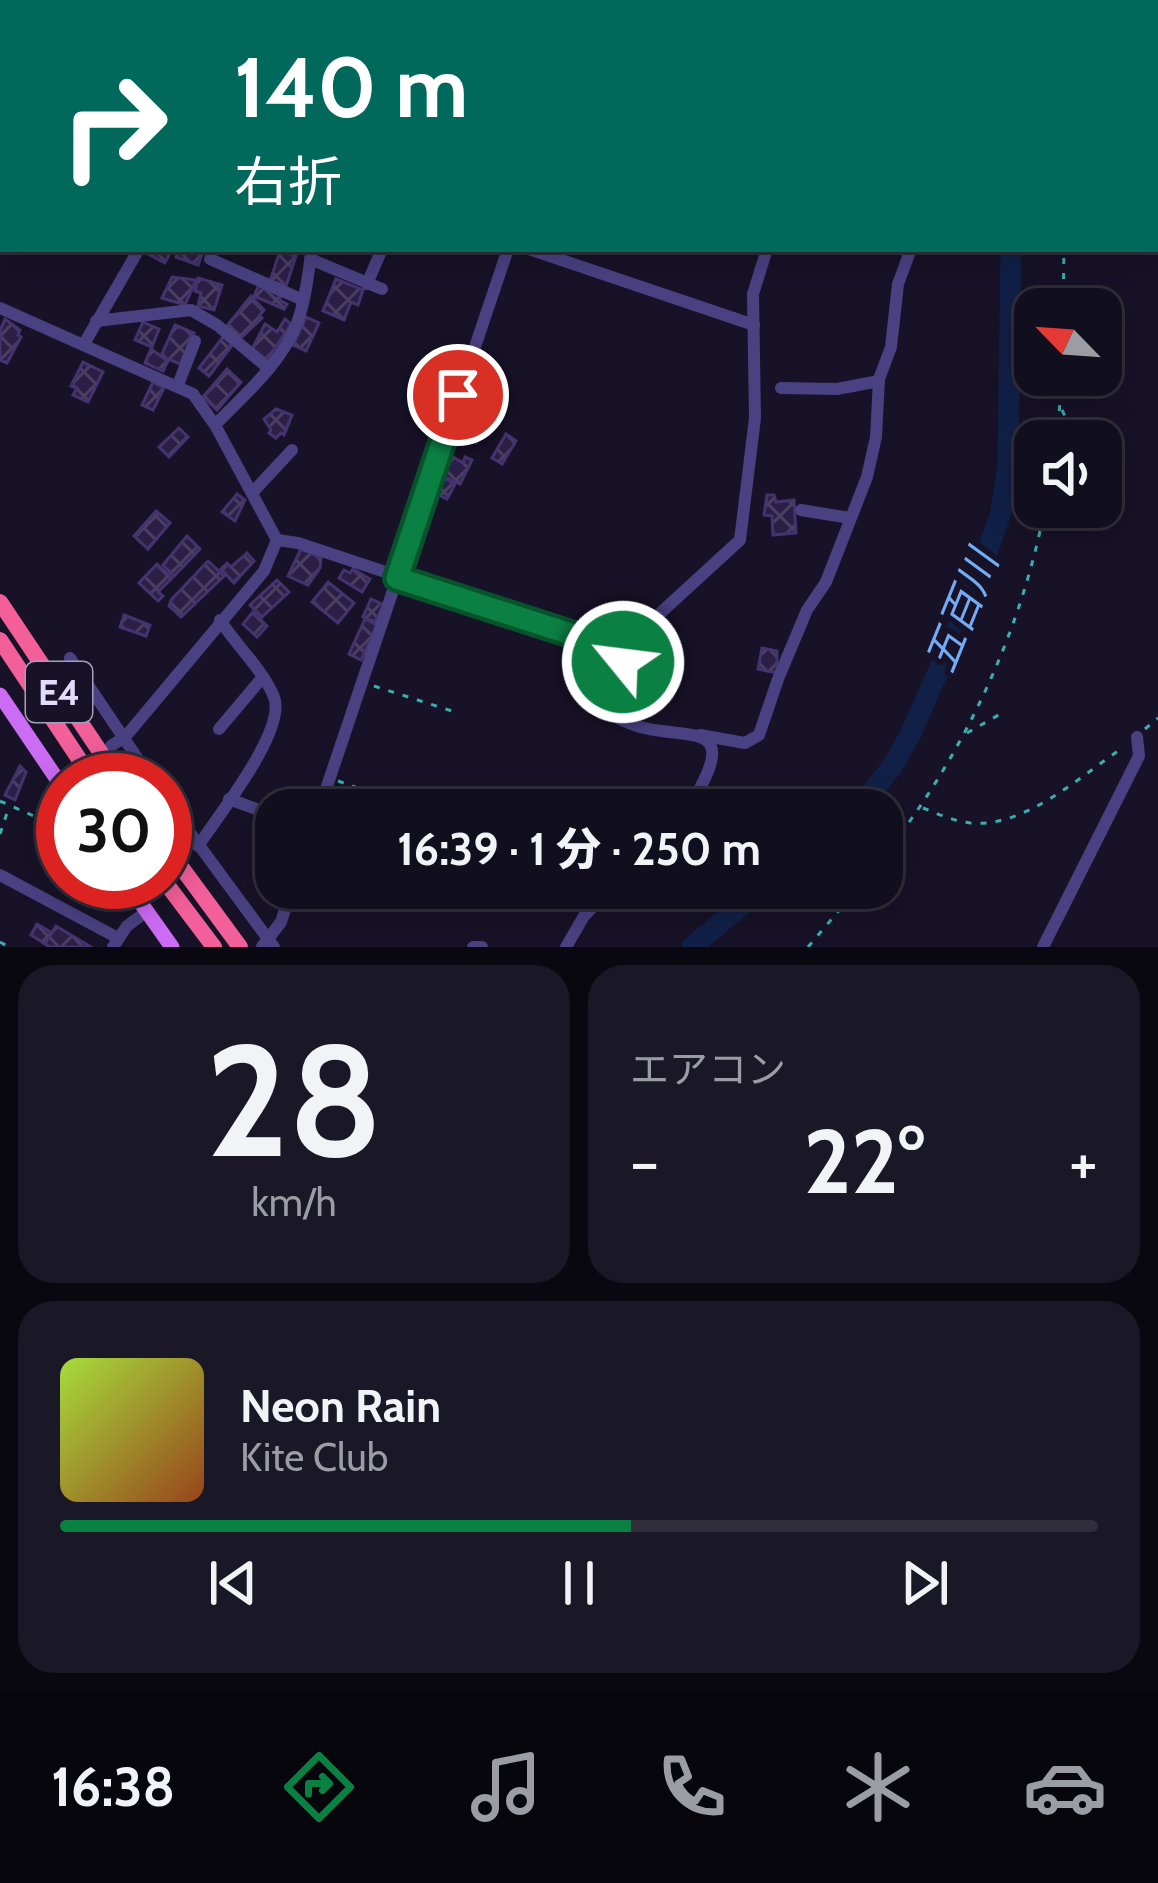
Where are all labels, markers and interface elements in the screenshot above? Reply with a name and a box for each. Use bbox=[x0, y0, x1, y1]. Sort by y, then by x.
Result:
text: 140 m bbox=[234, 36, 468, 138]
icon: right bbox=[36, 48, 192, 204]
text: 右折 bbox=[234, 149, 342, 215]
north arrow bbox=[1014, 288, 1122, 396]
map controls bbox=[1014, 288, 1122, 528]
pin bbox=[407, 344, 509, 446]
icon: arrive bbox=[425, 362, 491, 428]
button: sound bbox=[1014, 420, 1122, 528]
water label: 五百川 bbox=[913, 539, 1010, 679]
position arrow bbox=[560, 599, 686, 725]
road number: E4 bbox=[26, 662, 92, 722]
speed limit sign: 30 bbox=[36, 753, 192, 909]
text: 16:39 · 1 分 · 250 m bbox=[397, 822, 761, 876]
text: 28 bbox=[206, 1005, 382, 1195]
text: エアコン bbox=[630, 1045, 786, 1093]
text: 22° bbox=[803, 1106, 925, 1216]
text: − bbox=[630, 1121, 659, 1202]
text: + bbox=[1069, 1121, 1098, 1202]
text: km/h bbox=[251, 1178, 337, 1226]
text: Neon Rain bbox=[240, 1379, 441, 1433]
text: Kite Club bbox=[240, 1433, 388, 1481]
icon: previous bbox=[200, 1550, 266, 1616]
icon: pause bbox=[546, 1550, 612, 1616]
icon: next bbox=[892, 1550, 958, 1616]
icon: directions bbox=[277, 1745, 361, 1829]
icon: music bbox=[464, 1745, 548, 1829]
icon: phone bbox=[650, 1745, 734, 1829]
icon: climate bbox=[836, 1745, 920, 1829]
icon: car bbox=[1023, 1745, 1107, 1829]
text: 16:38 bbox=[51, 1754, 175, 1820]

